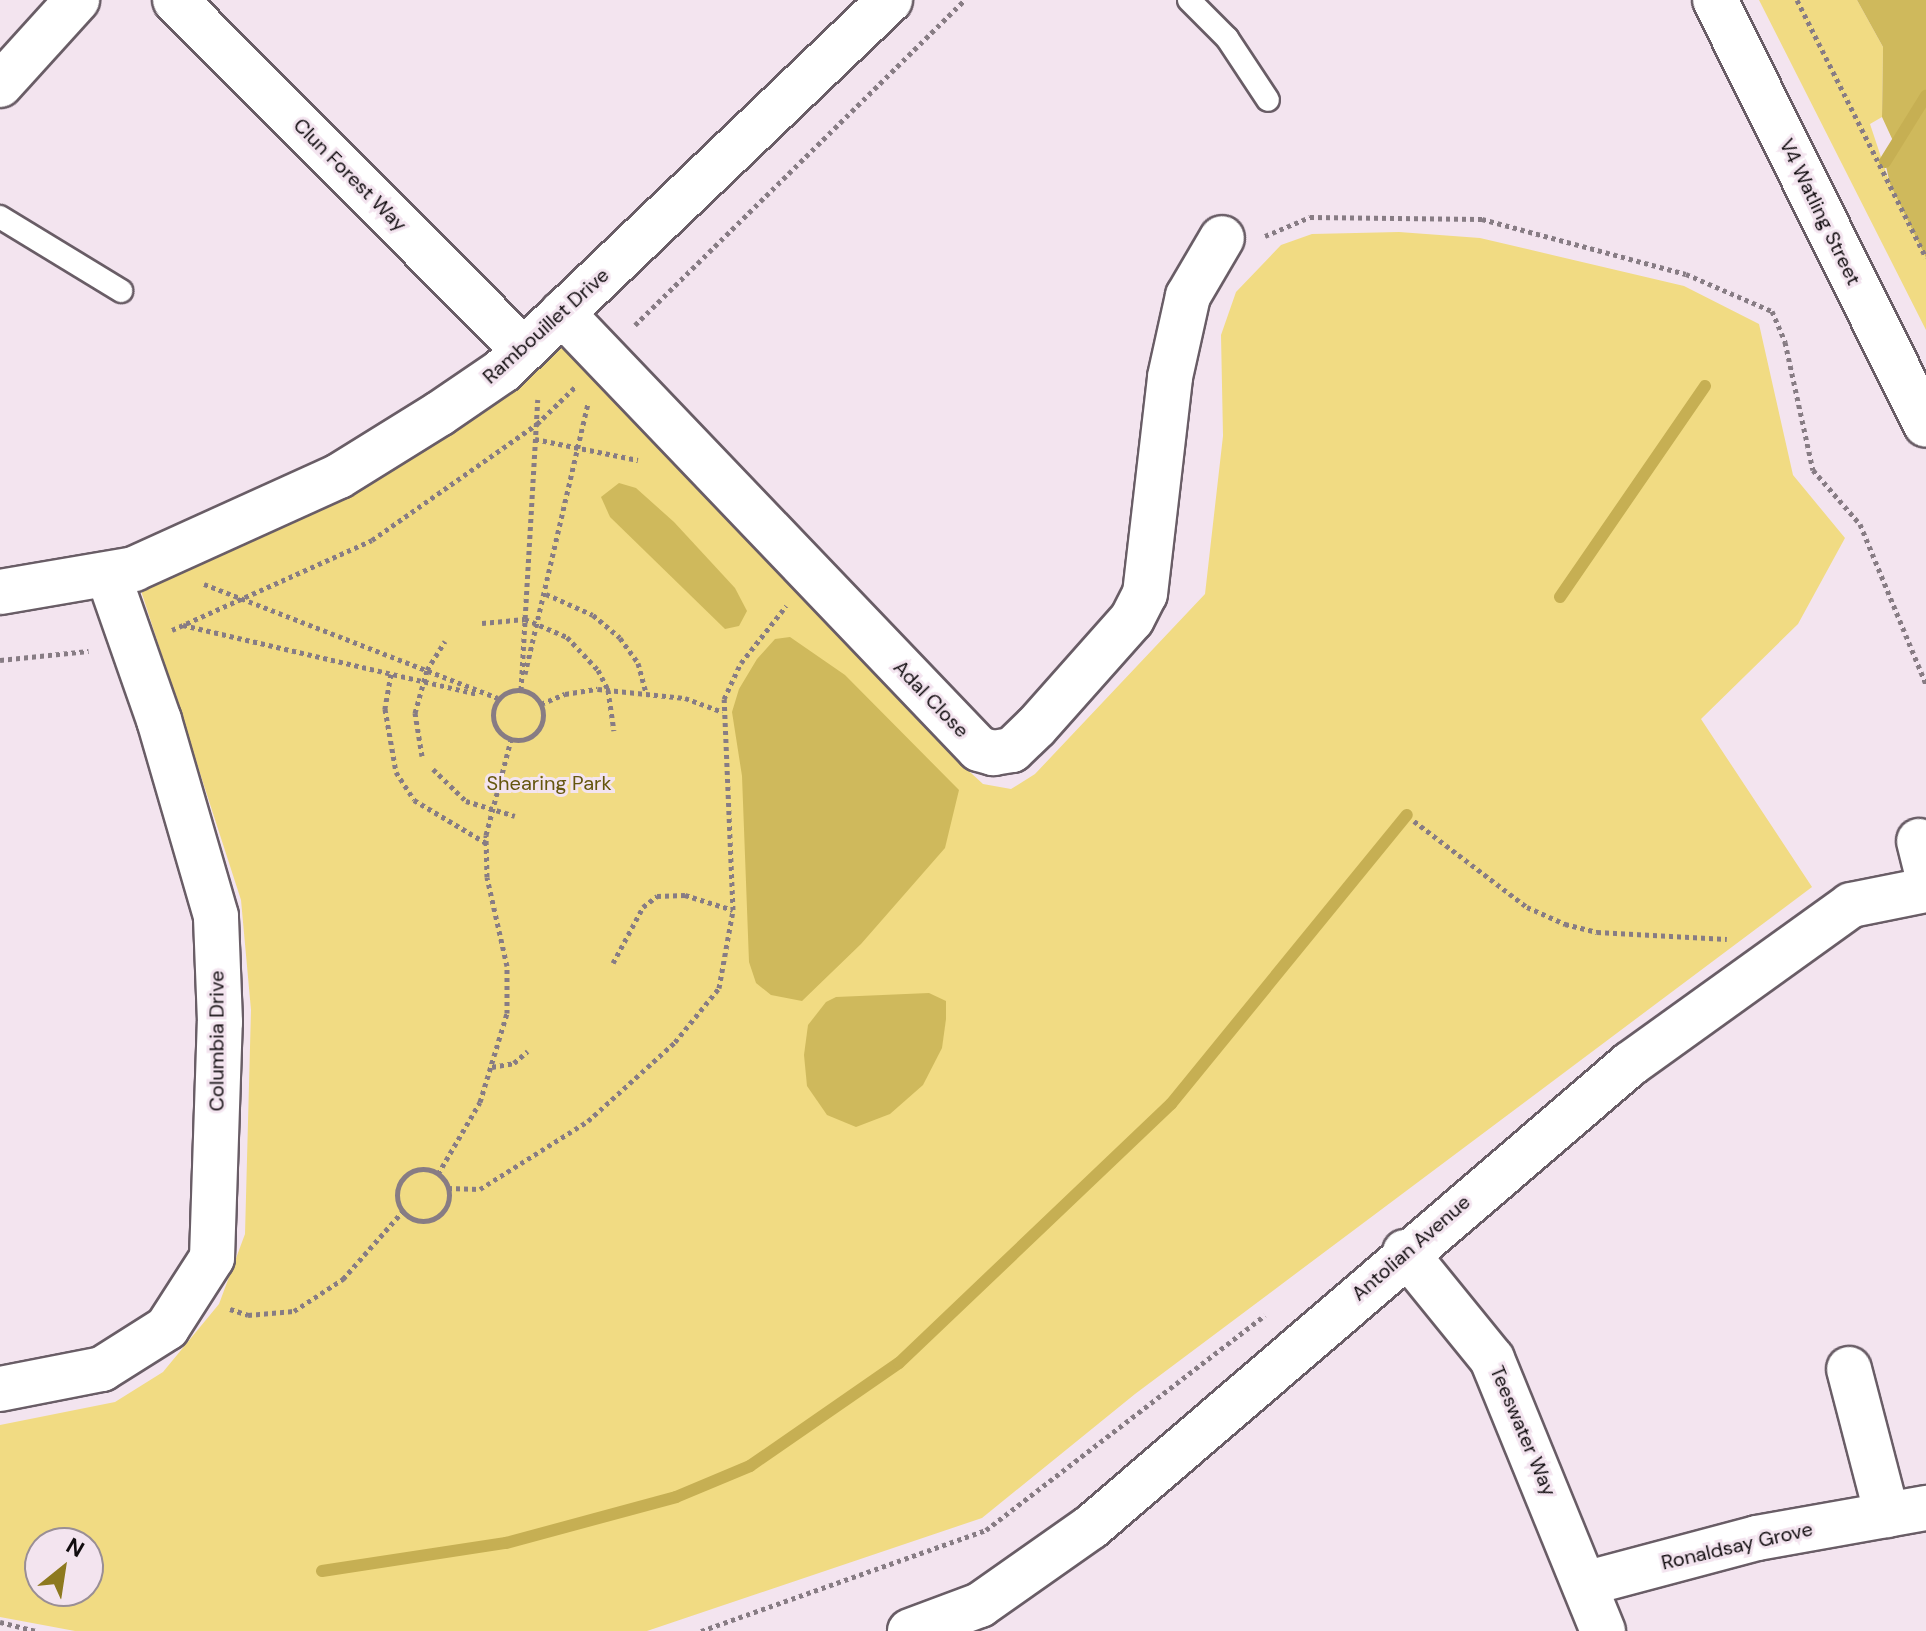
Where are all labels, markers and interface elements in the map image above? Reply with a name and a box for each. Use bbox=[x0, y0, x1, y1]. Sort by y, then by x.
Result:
street label: Clun Forest Way bbox=[288, 113, 412, 237]
street label: V4 Watling Street bbox=[1774, 135, 1866, 289]
street label: Rambouillet Drive bbox=[478, 263, 614, 389]
street label: Adal Close bbox=[888, 655, 974, 743]
park label: Shearing Park bbox=[487, 771, 611, 795]
street label: Columbia Drive bbox=[205, 971, 229, 1111]
street label: Antolian Avenue bbox=[1347, 1190, 1475, 1306]
street label: Teeswater Way bbox=[1485, 1362, 1561, 1500]
street label: Ronaldsay Grove bbox=[1659, 1517, 1815, 1575]
north arrow bbox=[24, 1527, 104, 1607]
text: N bbox=[61, 1531, 89, 1564]

